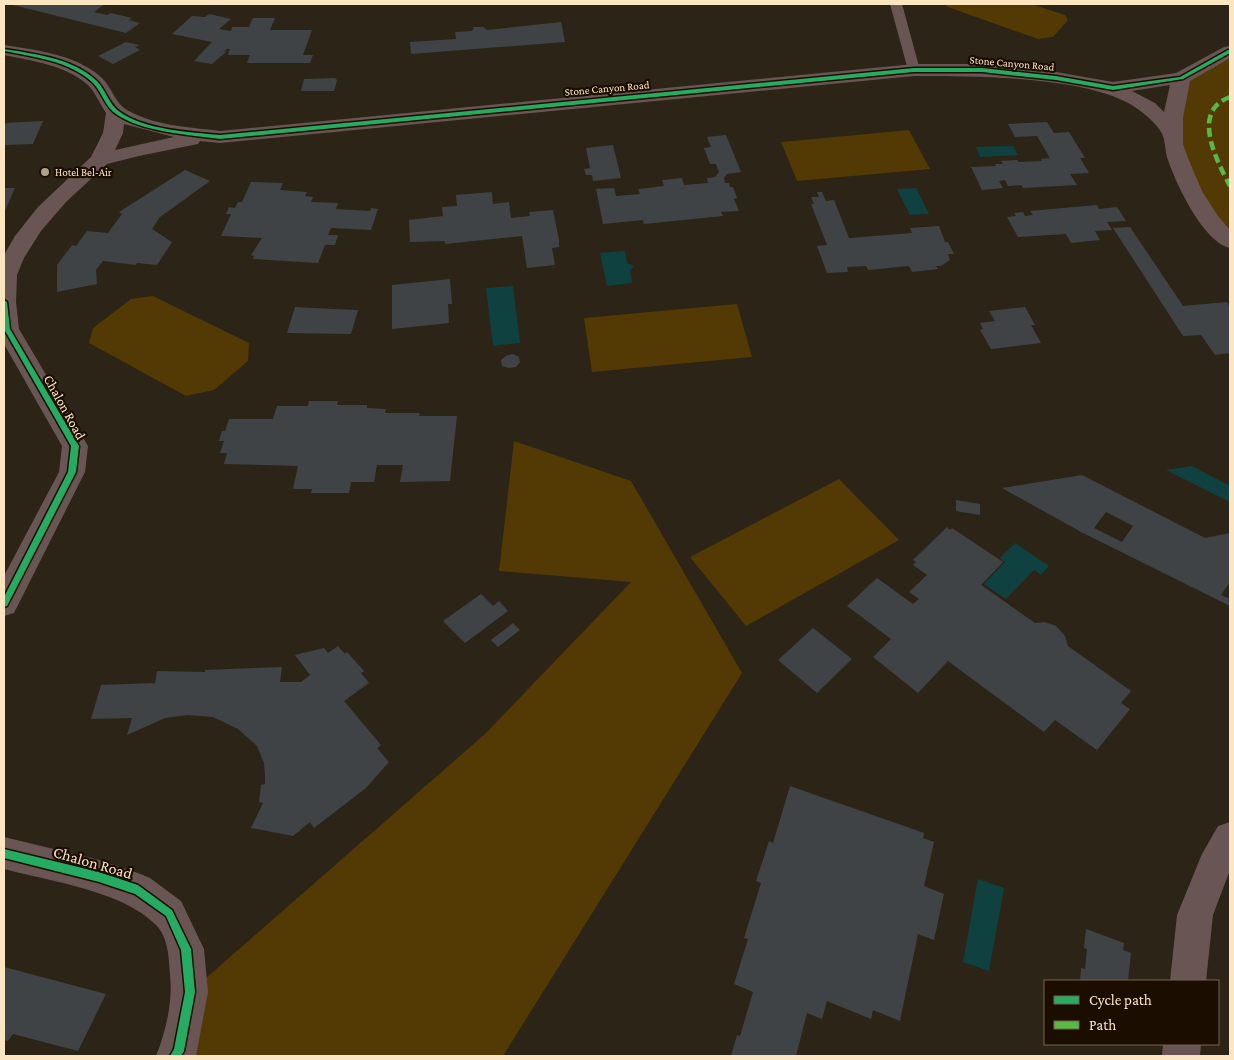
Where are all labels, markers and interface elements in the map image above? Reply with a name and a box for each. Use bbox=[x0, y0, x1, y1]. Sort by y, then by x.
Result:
street label: Stone Canyon Road bbox=[969, 53, 1055, 74]
street label: Stone Canyon Road bbox=[564, 78, 650, 99]
marker: Hotel Bel-Air bbox=[39, 166, 51, 178]
place label: Hotel Bel-Air bbox=[55, 166, 112, 178]
street label: Chalon Road bbox=[41, 372, 90, 443]
street label: Chalon Road bbox=[51, 843, 135, 882]
legend bbox=[1044, 980, 1219, 1045]
text: Cycle path bbox=[1089, 992, 1152, 1009]
text: Path bbox=[1089, 1017, 1116, 1033]

